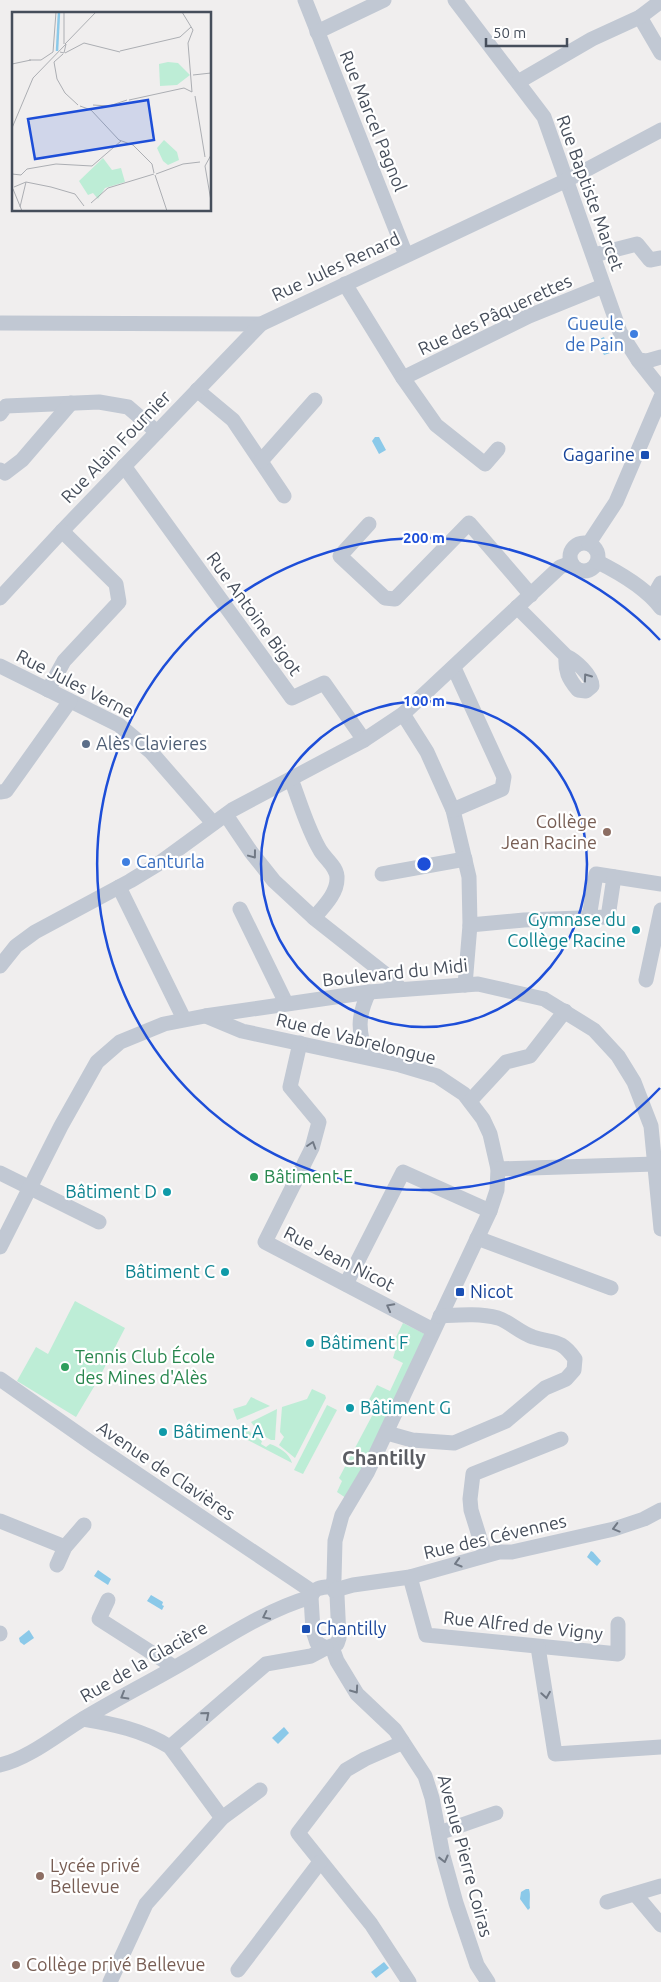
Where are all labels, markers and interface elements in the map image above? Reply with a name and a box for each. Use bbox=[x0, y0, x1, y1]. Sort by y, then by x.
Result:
inset map bbox=[12, 12, 211, 211]
scale bar bbox=[486, 15, 567, 47]
text: 50 m bbox=[493, 24, 526, 41]
street label: Rue Marcel Pagnol bbox=[337, 47, 411, 194]
street label: Rue Baptiste Marcet bbox=[553, 112, 628, 273]
street label: Rue Jules Renard bbox=[268, 228, 403, 305]
street label: Rue des Pâquerettes bbox=[415, 270, 575, 358]
place label: Gueule de Pain bbox=[565, 313, 624, 354]
marker: Gueule de Pain bbox=[628, 328, 640, 340]
street label: Rue Alain Fournier bbox=[56, 386, 174, 507]
place label: Gagarine bbox=[563, 444, 635, 464]
marker: Gagarine bbox=[639, 449, 651, 461]
text: 200 m bbox=[403, 529, 445, 546]
street label: Rue Antoine Bigot bbox=[203, 548, 306, 679]
street label: Rue Jules Verne bbox=[13, 645, 137, 721]
one-way arrow bbox=[584, 673, 593, 682]
text: 100 m bbox=[403, 692, 445, 709]
place label: Alès Clavieres bbox=[96, 733, 207, 753]
marker: Alès Clavieres bbox=[80, 738, 92, 750]
place label: Collège Jean Racine bbox=[501, 811, 597, 852]
marker: Collège Jean Racine bbox=[601, 826, 613, 838]
one-way arrow bbox=[248, 849, 256, 858]
place label: Canturla bbox=[136, 851, 205, 871]
centre of rings bbox=[415, 855, 433, 873]
marker: Canturla bbox=[120, 856, 132, 868]
place label: Gymnase du Collège Racine bbox=[507, 909, 626, 950]
marker: Gymnase du Collège Racine bbox=[630, 924, 642, 936]
street label: Boulevard du Midi bbox=[321, 954, 469, 990]
street label: Rue de Vabrelongue bbox=[274, 1009, 438, 1068]
one-way arrow bbox=[307, 1141, 317, 1150]
place label: Bâtiment E bbox=[264, 1166, 353, 1186]
marker: Bâtiment E bbox=[248, 1171, 260, 1183]
place label: Bâtiment D bbox=[65, 1181, 157, 1201]
marker: Bâtiment D bbox=[161, 1186, 173, 1198]
street label: Rue Jean Nicot bbox=[281, 1222, 398, 1295]
place label: Bâtiment C bbox=[125, 1261, 215, 1281]
marker: Bâtiment C bbox=[219, 1266, 231, 1278]
place label: Nicot bbox=[470, 1281, 513, 1301]
marker: Nicot bbox=[454, 1286, 466, 1298]
one-way arrow bbox=[387, 1303, 396, 1313]
place label: Bâtiment F bbox=[320, 1332, 409, 1352]
marker: Bâtiment F bbox=[304, 1337, 316, 1349]
place label: Tennis Club École des Mines d'Alès bbox=[75, 1345, 215, 1387]
marker: Tennis Club École des Mines d'Alès bbox=[59, 1361, 71, 1373]
place label: Bâtiment G bbox=[360, 1397, 451, 1417]
marker: Bâtiment G bbox=[344, 1402, 356, 1414]
street label: Avenue de Clavières bbox=[94, 1417, 239, 1524]
place label: Bâtiment A bbox=[173, 1421, 264, 1441]
marker: Bâtiment A bbox=[157, 1426, 169, 1438]
district label: Chantilly bbox=[342, 1446, 426, 1469]
street label: Rue des Cévennes bbox=[421, 1510, 568, 1562]
one-way arrow bbox=[613, 1523, 621, 1533]
one-way arrow bbox=[454, 1558, 463, 1568]
street label: Rue Alfred de Vigny bbox=[442, 1607, 604, 1643]
one-way arrow bbox=[262, 1610, 271, 1620]
street label: Rue de la Glacière bbox=[76, 1617, 211, 1706]
place label: Chantilly bbox=[316, 1618, 387, 1638]
marker: Chantilly bbox=[300, 1623, 312, 1635]
one-way arrow bbox=[349, 1684, 358, 1694]
one-way arrow bbox=[121, 1689, 130, 1699]
one-way arrow bbox=[540, 1691, 550, 1700]
one-way arrow bbox=[201, 1712, 210, 1721]
street label: Avenue Pierre Coiras bbox=[435, 1772, 497, 1939]
place label: Lycée privé Bellevue bbox=[50, 1855, 140, 1896]
one-way arrow bbox=[438, 1855, 449, 1864]
marker: Lycée privé Bellevue bbox=[34, 1870, 46, 1882]
place label: Collège privé Bellevue bbox=[26, 1954, 206, 1974]
marker: Collège privé Bellevue bbox=[10, 1959, 22, 1971]

